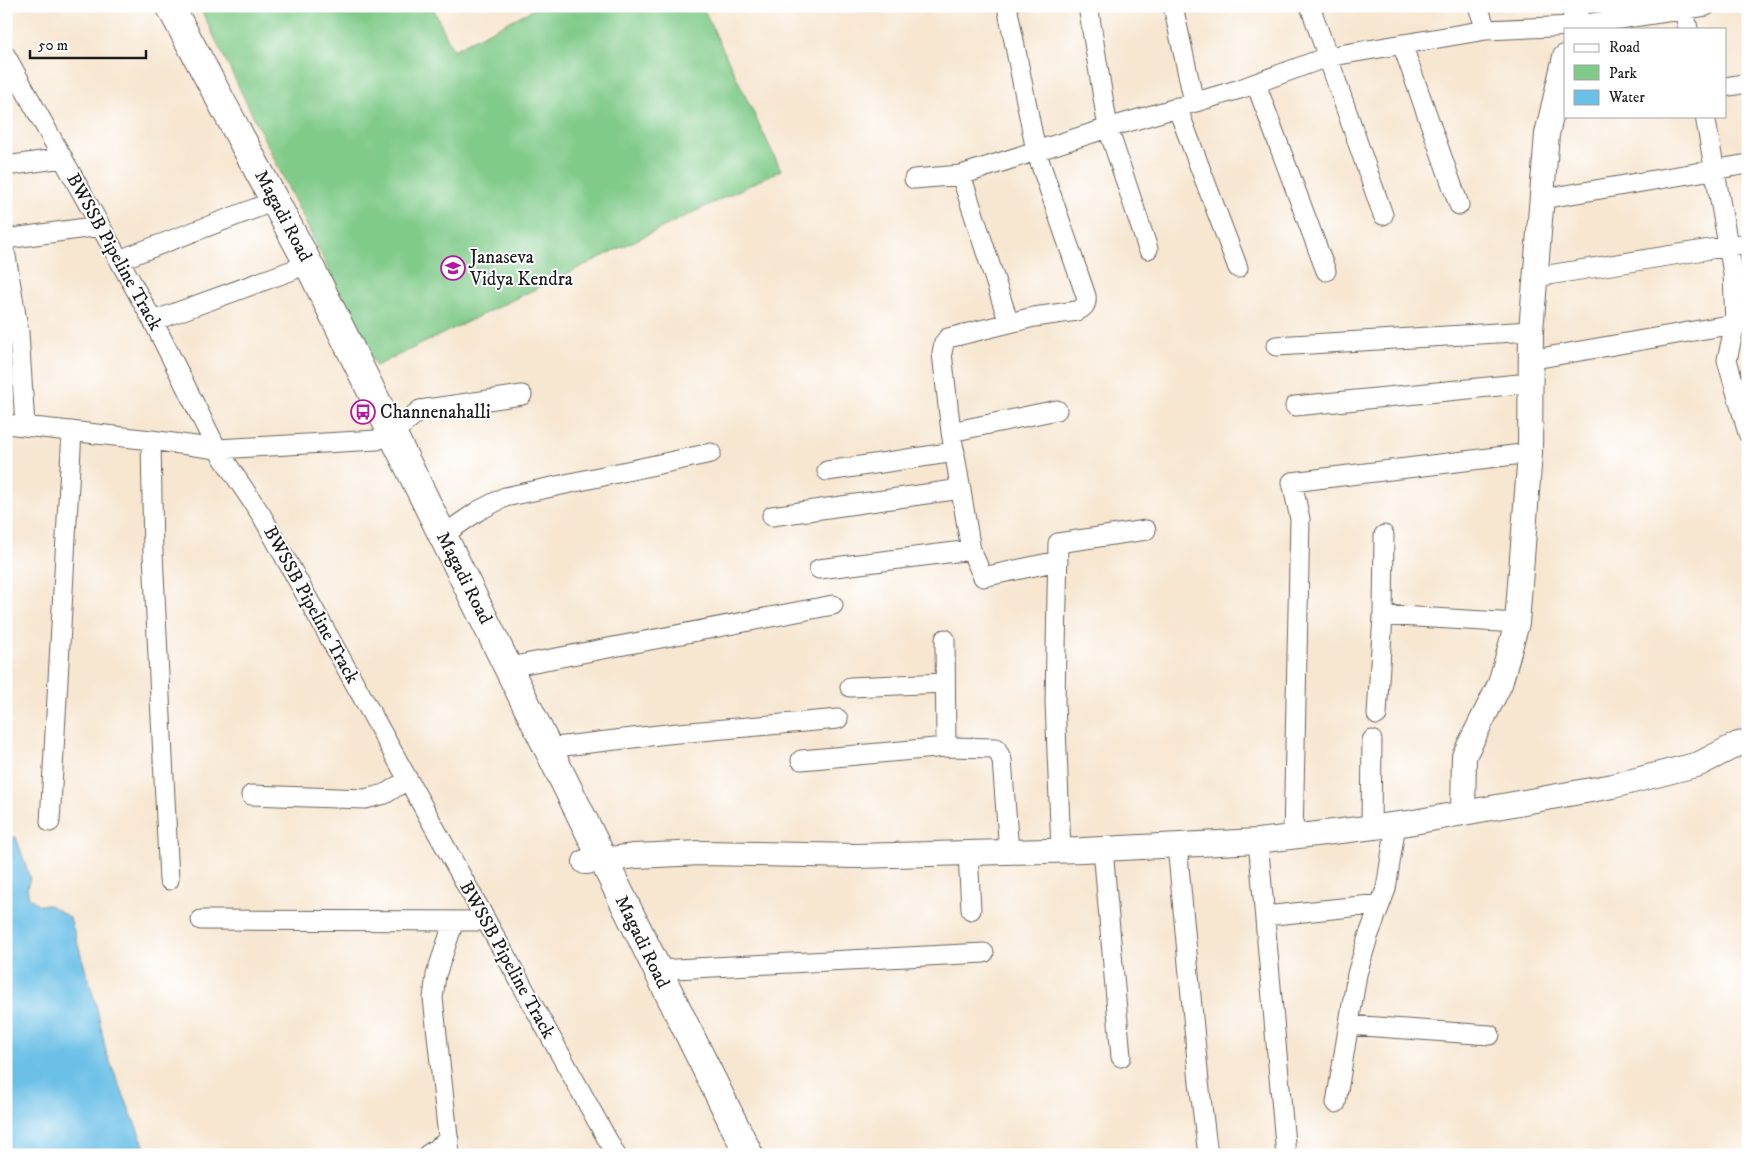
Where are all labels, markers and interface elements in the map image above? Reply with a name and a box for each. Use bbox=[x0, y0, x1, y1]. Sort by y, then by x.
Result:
scale bar bbox=[30, 28, 146, 60]
legend bbox=[1564, 28, 1726, 118]
text: 50 m bbox=[38, 36, 68, 55]
text: Road bbox=[1609, 38, 1641, 57]
text: Park bbox=[1609, 64, 1638, 83]
text: Water bbox=[1608, 88, 1645, 107]
street label: Magadi Road bbox=[249, 166, 317, 266]
street label: BWSSB Pipeline Track bbox=[61, 169, 167, 335]
place label: Janaseva Vidya Kendra bbox=[468, 246, 573, 291]
school or university icon: Janaseva Vidya Kendra bbox=[440, 255, 466, 281]
bus stop icon: Channenahalli bbox=[350, 399, 376, 425]
place label: Channenahalli bbox=[380, 401, 491, 424]
street label: BWSSB Pipeline Track bbox=[258, 522, 364, 688]
street label: Magadi Road bbox=[431, 528, 497, 628]
street label: BWSSB Pipeline Track bbox=[454, 877, 560, 1043]
street label: Magadi Road bbox=[610, 892, 675, 993]

